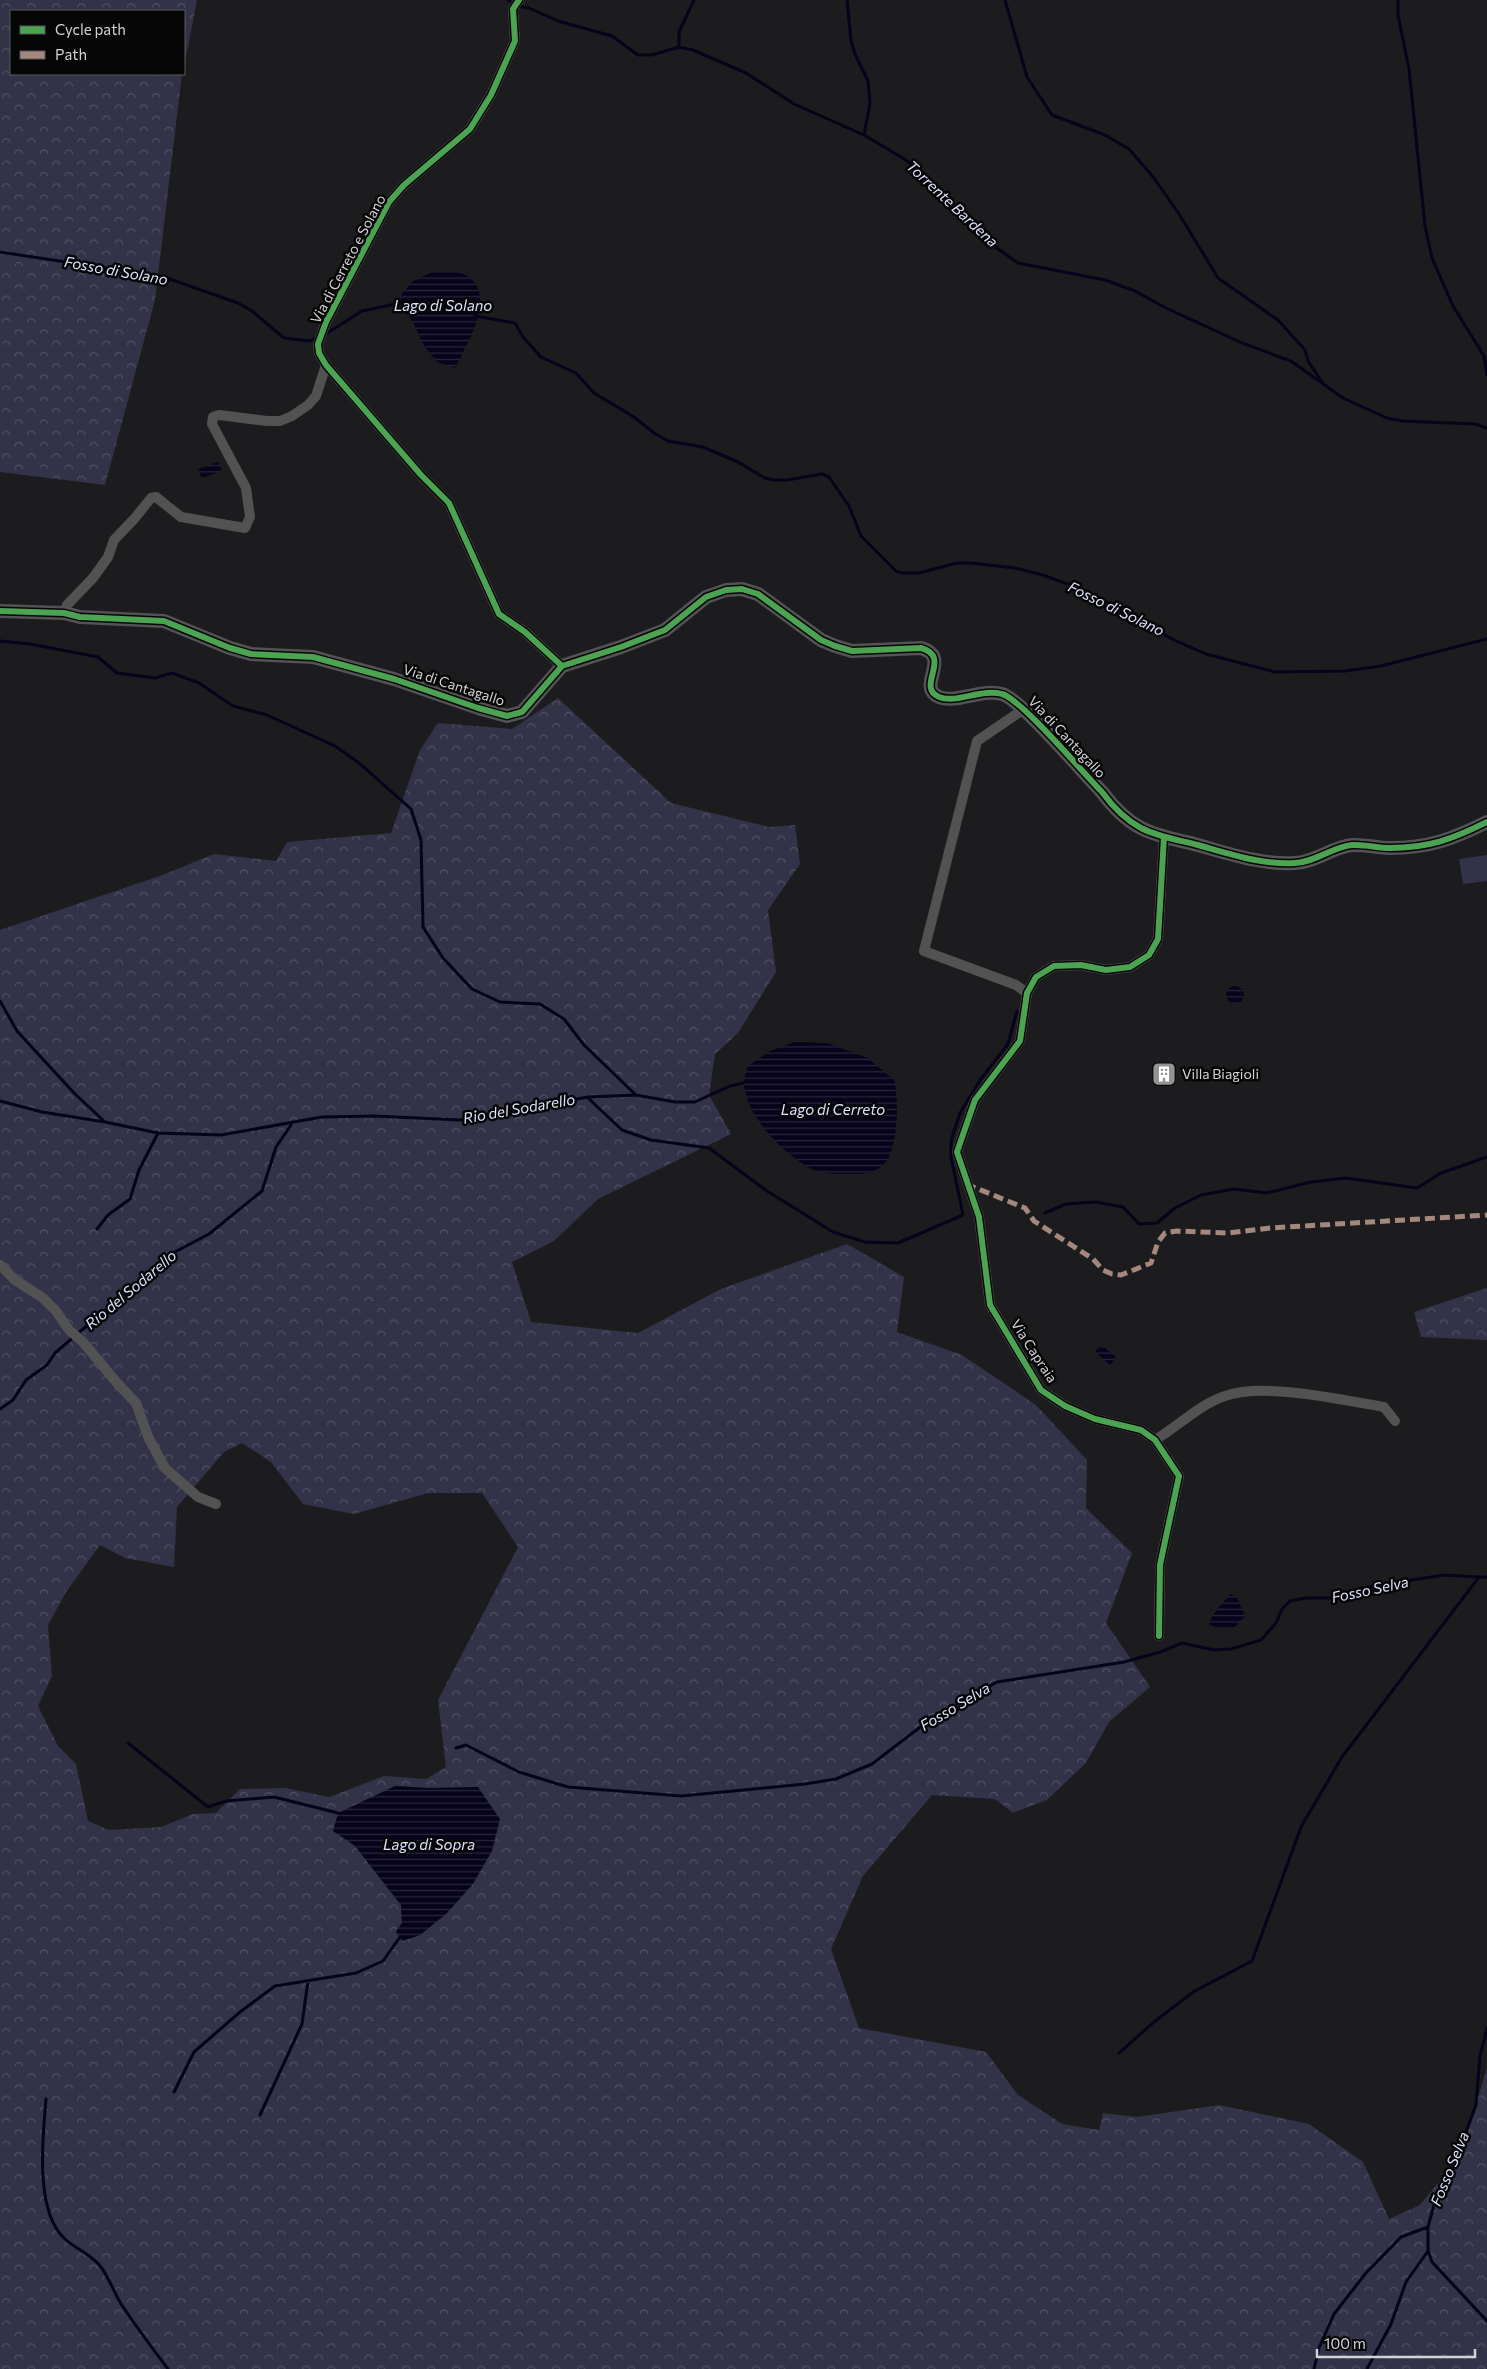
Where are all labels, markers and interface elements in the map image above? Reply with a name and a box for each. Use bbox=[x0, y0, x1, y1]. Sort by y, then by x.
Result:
legend bbox=[10, 10, 185, 75]
text: Cycle path bbox=[55, 20, 126, 38]
text: Path bbox=[55, 45, 87, 63]
water label: Torrente Bardena bbox=[903, 156, 1002, 250]
street label: Via di Cerreto e Solano bbox=[306, 191, 389, 326]
water label: Fosso di Solano bbox=[63, 252, 169, 288]
water label: Lago di Solano bbox=[394, 296, 492, 314]
water label: Fosso di Solano bbox=[1065, 577, 1168, 639]
street label: Via di Cantagallo bbox=[401, 660, 507, 709]
street label: Via di Cantagallo bbox=[1025, 692, 1110, 781]
building icon: Villa Biagioli bbox=[1151, 1061, 1177, 1087]
place label: Villa Biagioli bbox=[1182, 1065, 1259, 1082]
water label: Rio del Sodarello bbox=[461, 1089, 576, 1127]
water label: Lago di Cerreto bbox=[781, 1100, 885, 1118]
water label: Rio del Sodarello bbox=[81, 1246, 180, 1333]
street label: Via Capraia bbox=[1008, 1316, 1061, 1386]
water label: Fosso Selva bbox=[1330, 1572, 1410, 1606]
water label: Fosso Selva bbox=[916, 1678, 993, 1734]
water label: Lago di Sopra bbox=[383, 1835, 475, 1853]
water label: Fosso Selva bbox=[1426, 2129, 1472, 2208]
scale bar bbox=[1317, 2326, 1474, 2358]
text: 100 m bbox=[1324, 2334, 1366, 2352]

